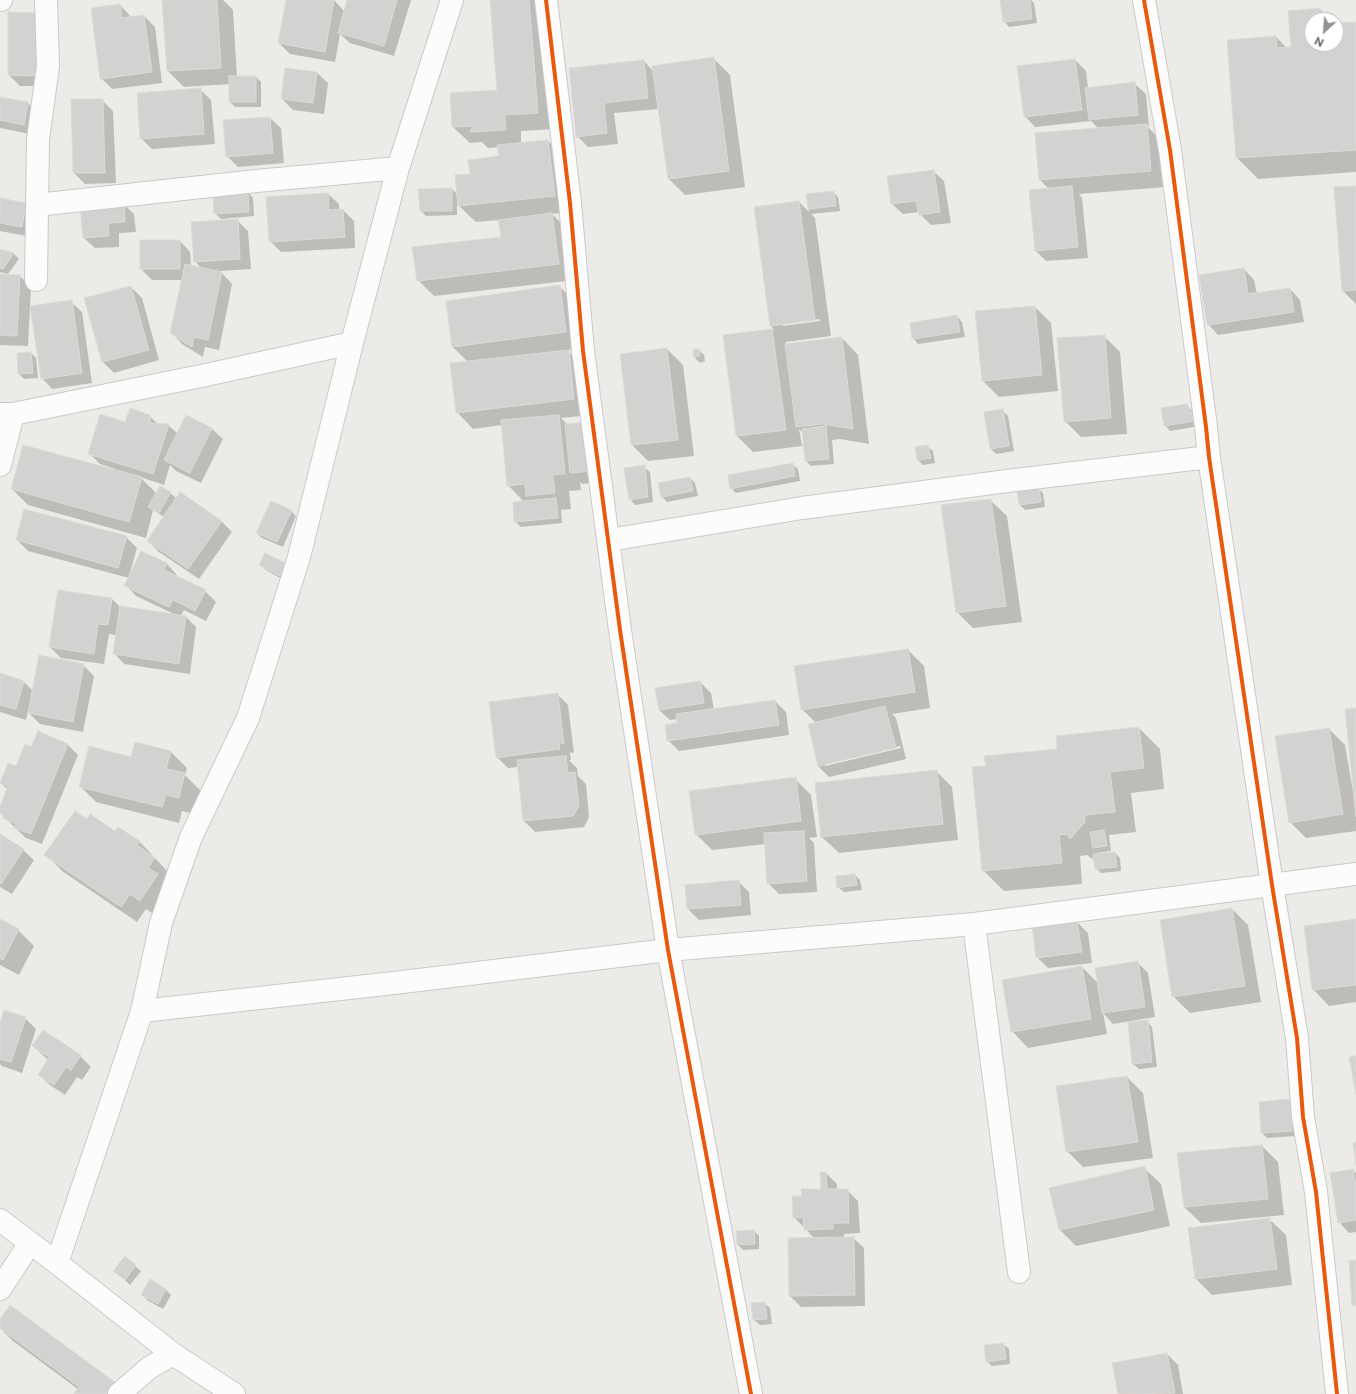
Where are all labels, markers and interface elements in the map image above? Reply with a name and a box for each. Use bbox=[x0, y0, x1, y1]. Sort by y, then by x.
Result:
north arrow bbox=[1304, 12, 1344, 52]
text: N bbox=[1313, 35, 1326, 49]

